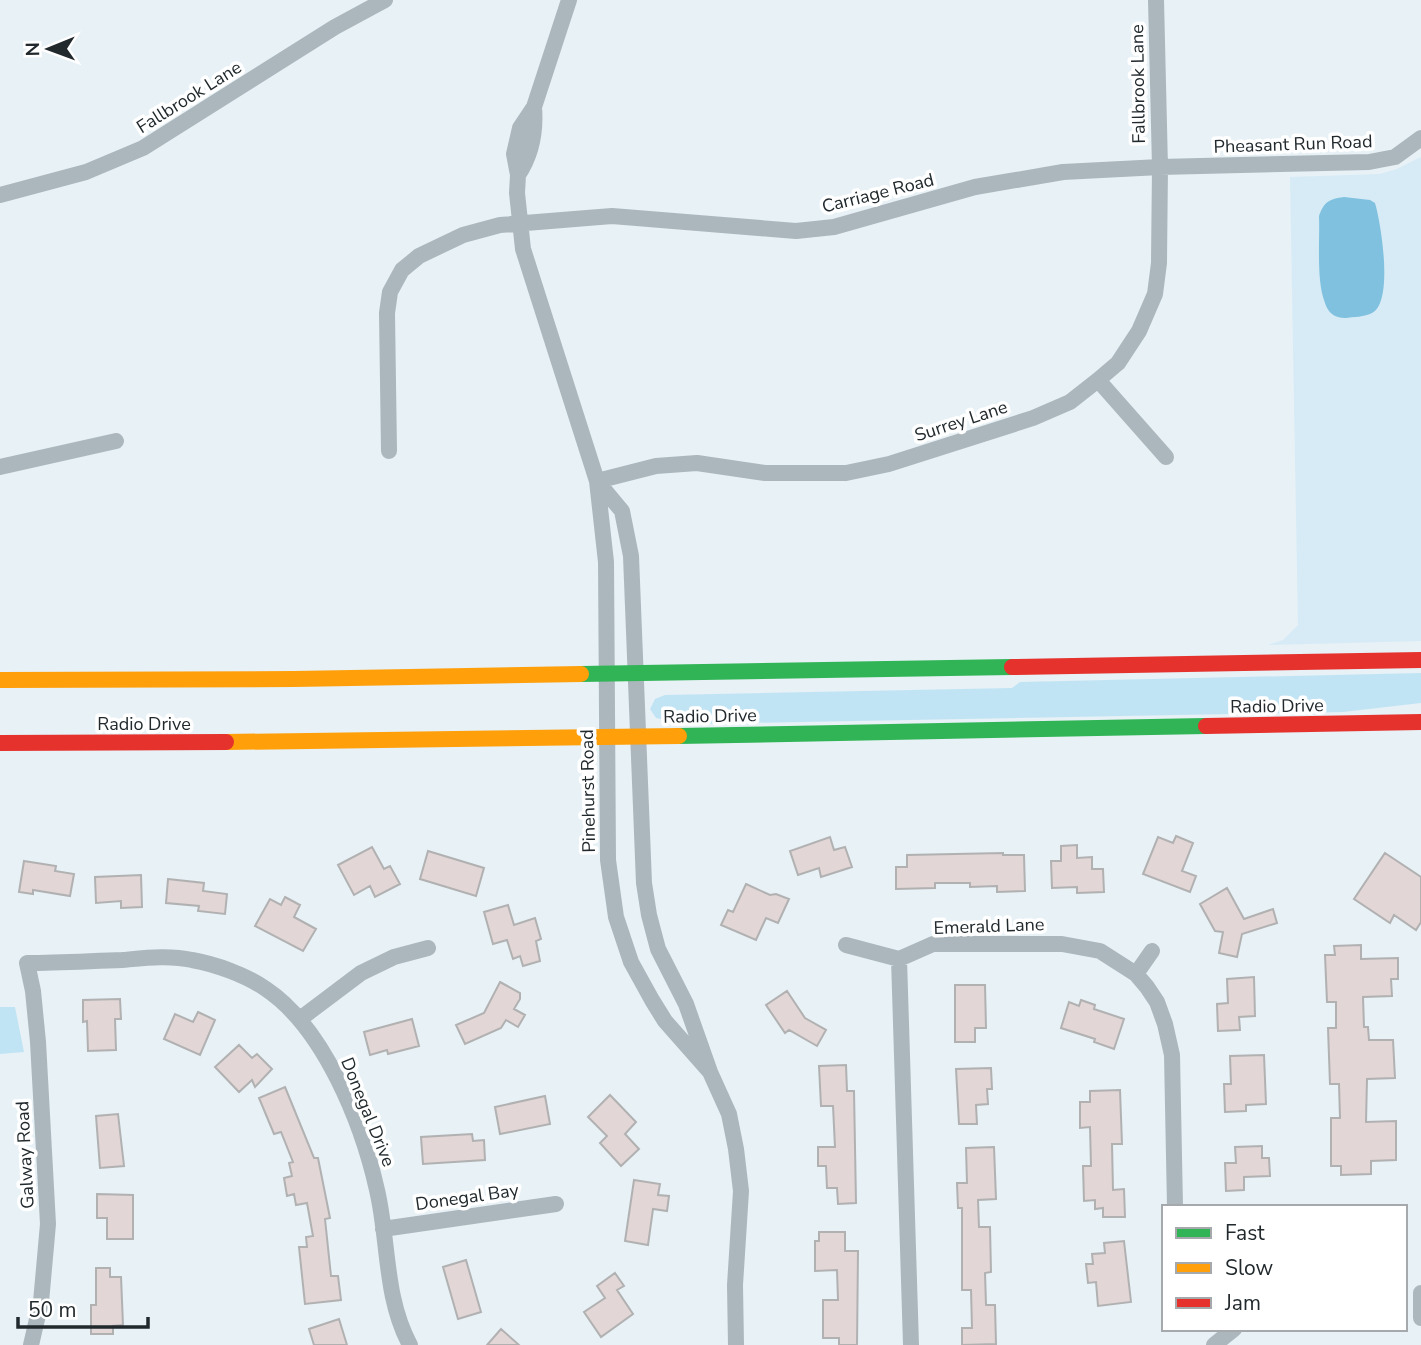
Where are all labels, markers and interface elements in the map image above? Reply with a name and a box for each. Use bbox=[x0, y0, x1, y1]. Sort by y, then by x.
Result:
north arrow bbox=[14, 14, 84, 84]
street label: Fallbrook Lane bbox=[1125, 24, 1151, 144]
text: N bbox=[20, 42, 46, 57]
street label: Fallbrook Lane bbox=[132, 55, 246, 139]
street label: Pheasant Run Road bbox=[1213, 129, 1373, 159]
street label: Carriage Road bbox=[820, 167, 936, 219]
street label: Surrey Lane bbox=[911, 395, 1011, 447]
street label: Radio Drive bbox=[1230, 693, 1324, 719]
street label: Radio Drive bbox=[663, 703, 757, 729]
street label: Radio Drive bbox=[97, 712, 191, 736]
street label: Pinehurst Road bbox=[575, 729, 601, 853]
street label: Emerald Lane bbox=[933, 912, 1045, 940]
street label: Donegal Drive bbox=[335, 1054, 401, 1170]
street label: Galway Road bbox=[10, 1100, 40, 1210]
street label: Donegal Bay bbox=[414, 1178, 521, 1216]
legend bbox=[1162, 1205, 1407, 1331]
text: Fast bbox=[1225, 1219, 1265, 1247]
text: Slow bbox=[1225, 1254, 1274, 1282]
scale bar bbox=[18, 1286, 147, 1330]
text: Jam bbox=[1224, 1289, 1261, 1317]
text: 50 m bbox=[28, 1296, 77, 1324]

